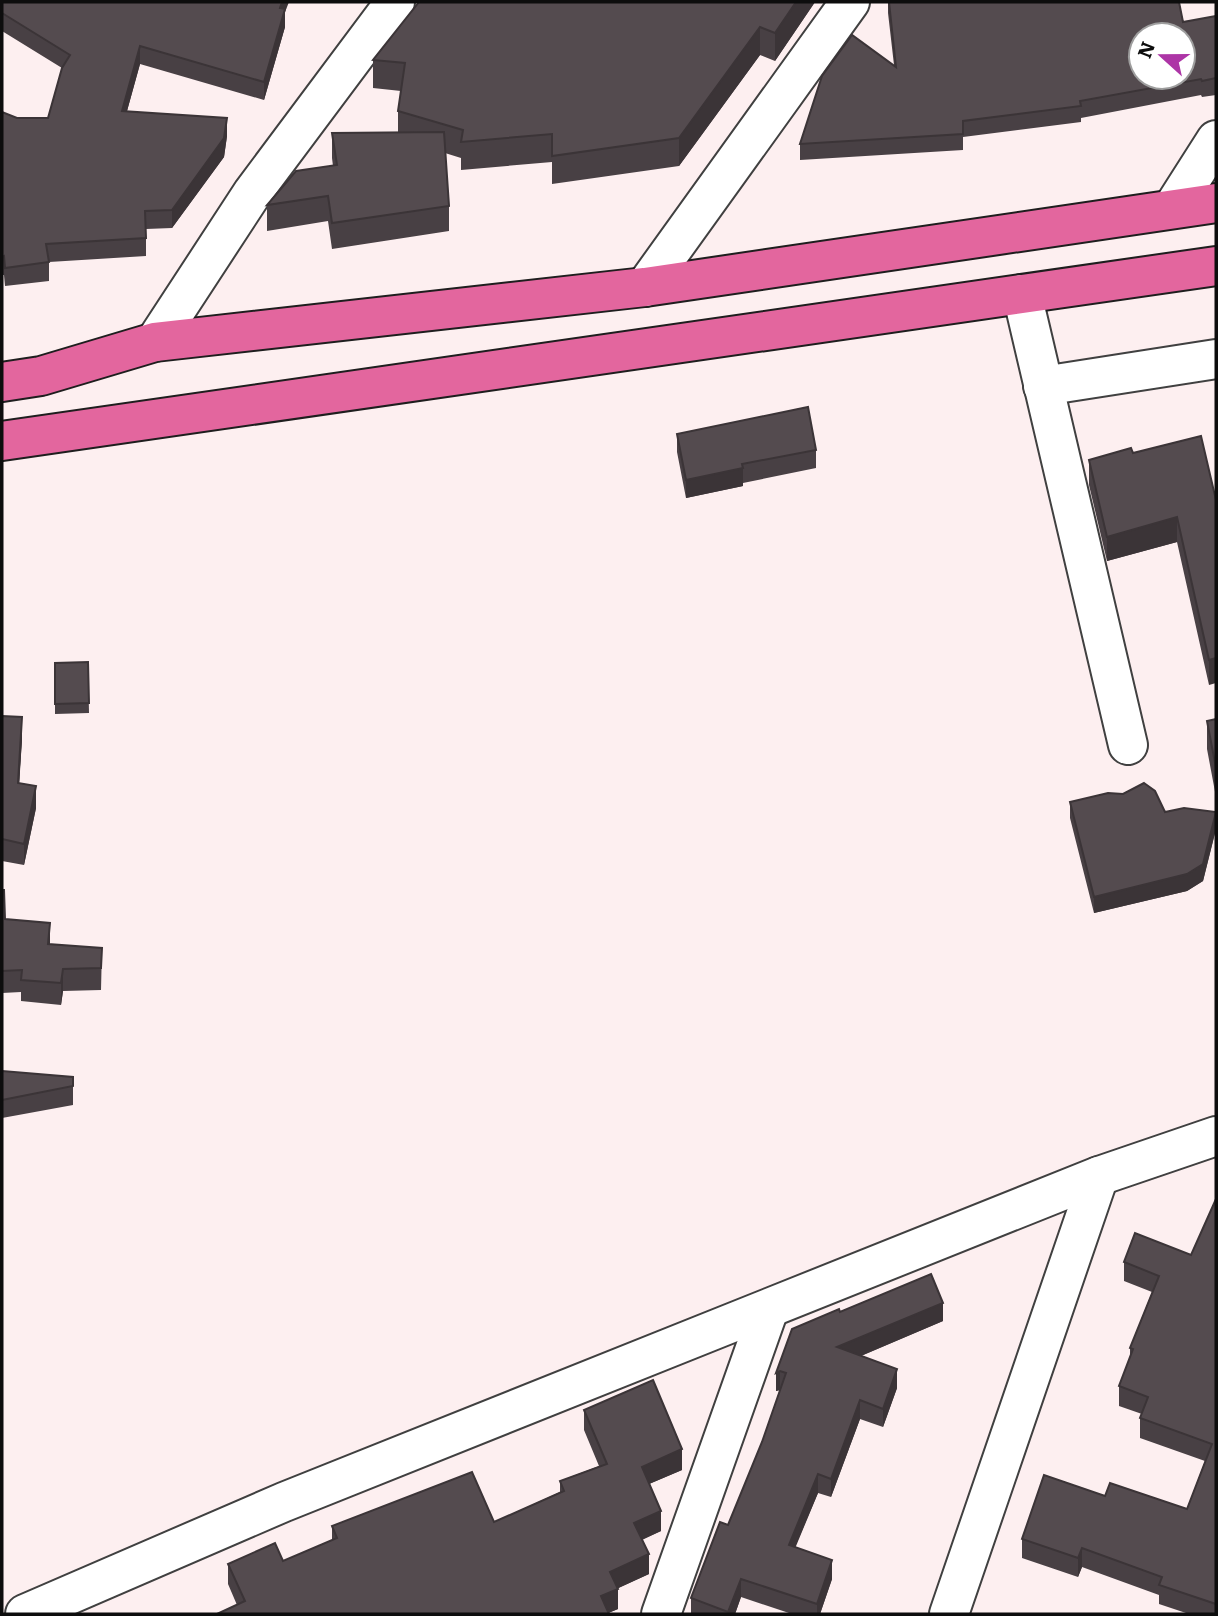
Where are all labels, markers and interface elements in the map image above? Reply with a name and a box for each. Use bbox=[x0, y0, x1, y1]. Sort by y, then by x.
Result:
north arrow bbox=[1127, 21, 1197, 91]
text: N bbox=[1129, 37, 1161, 62]

